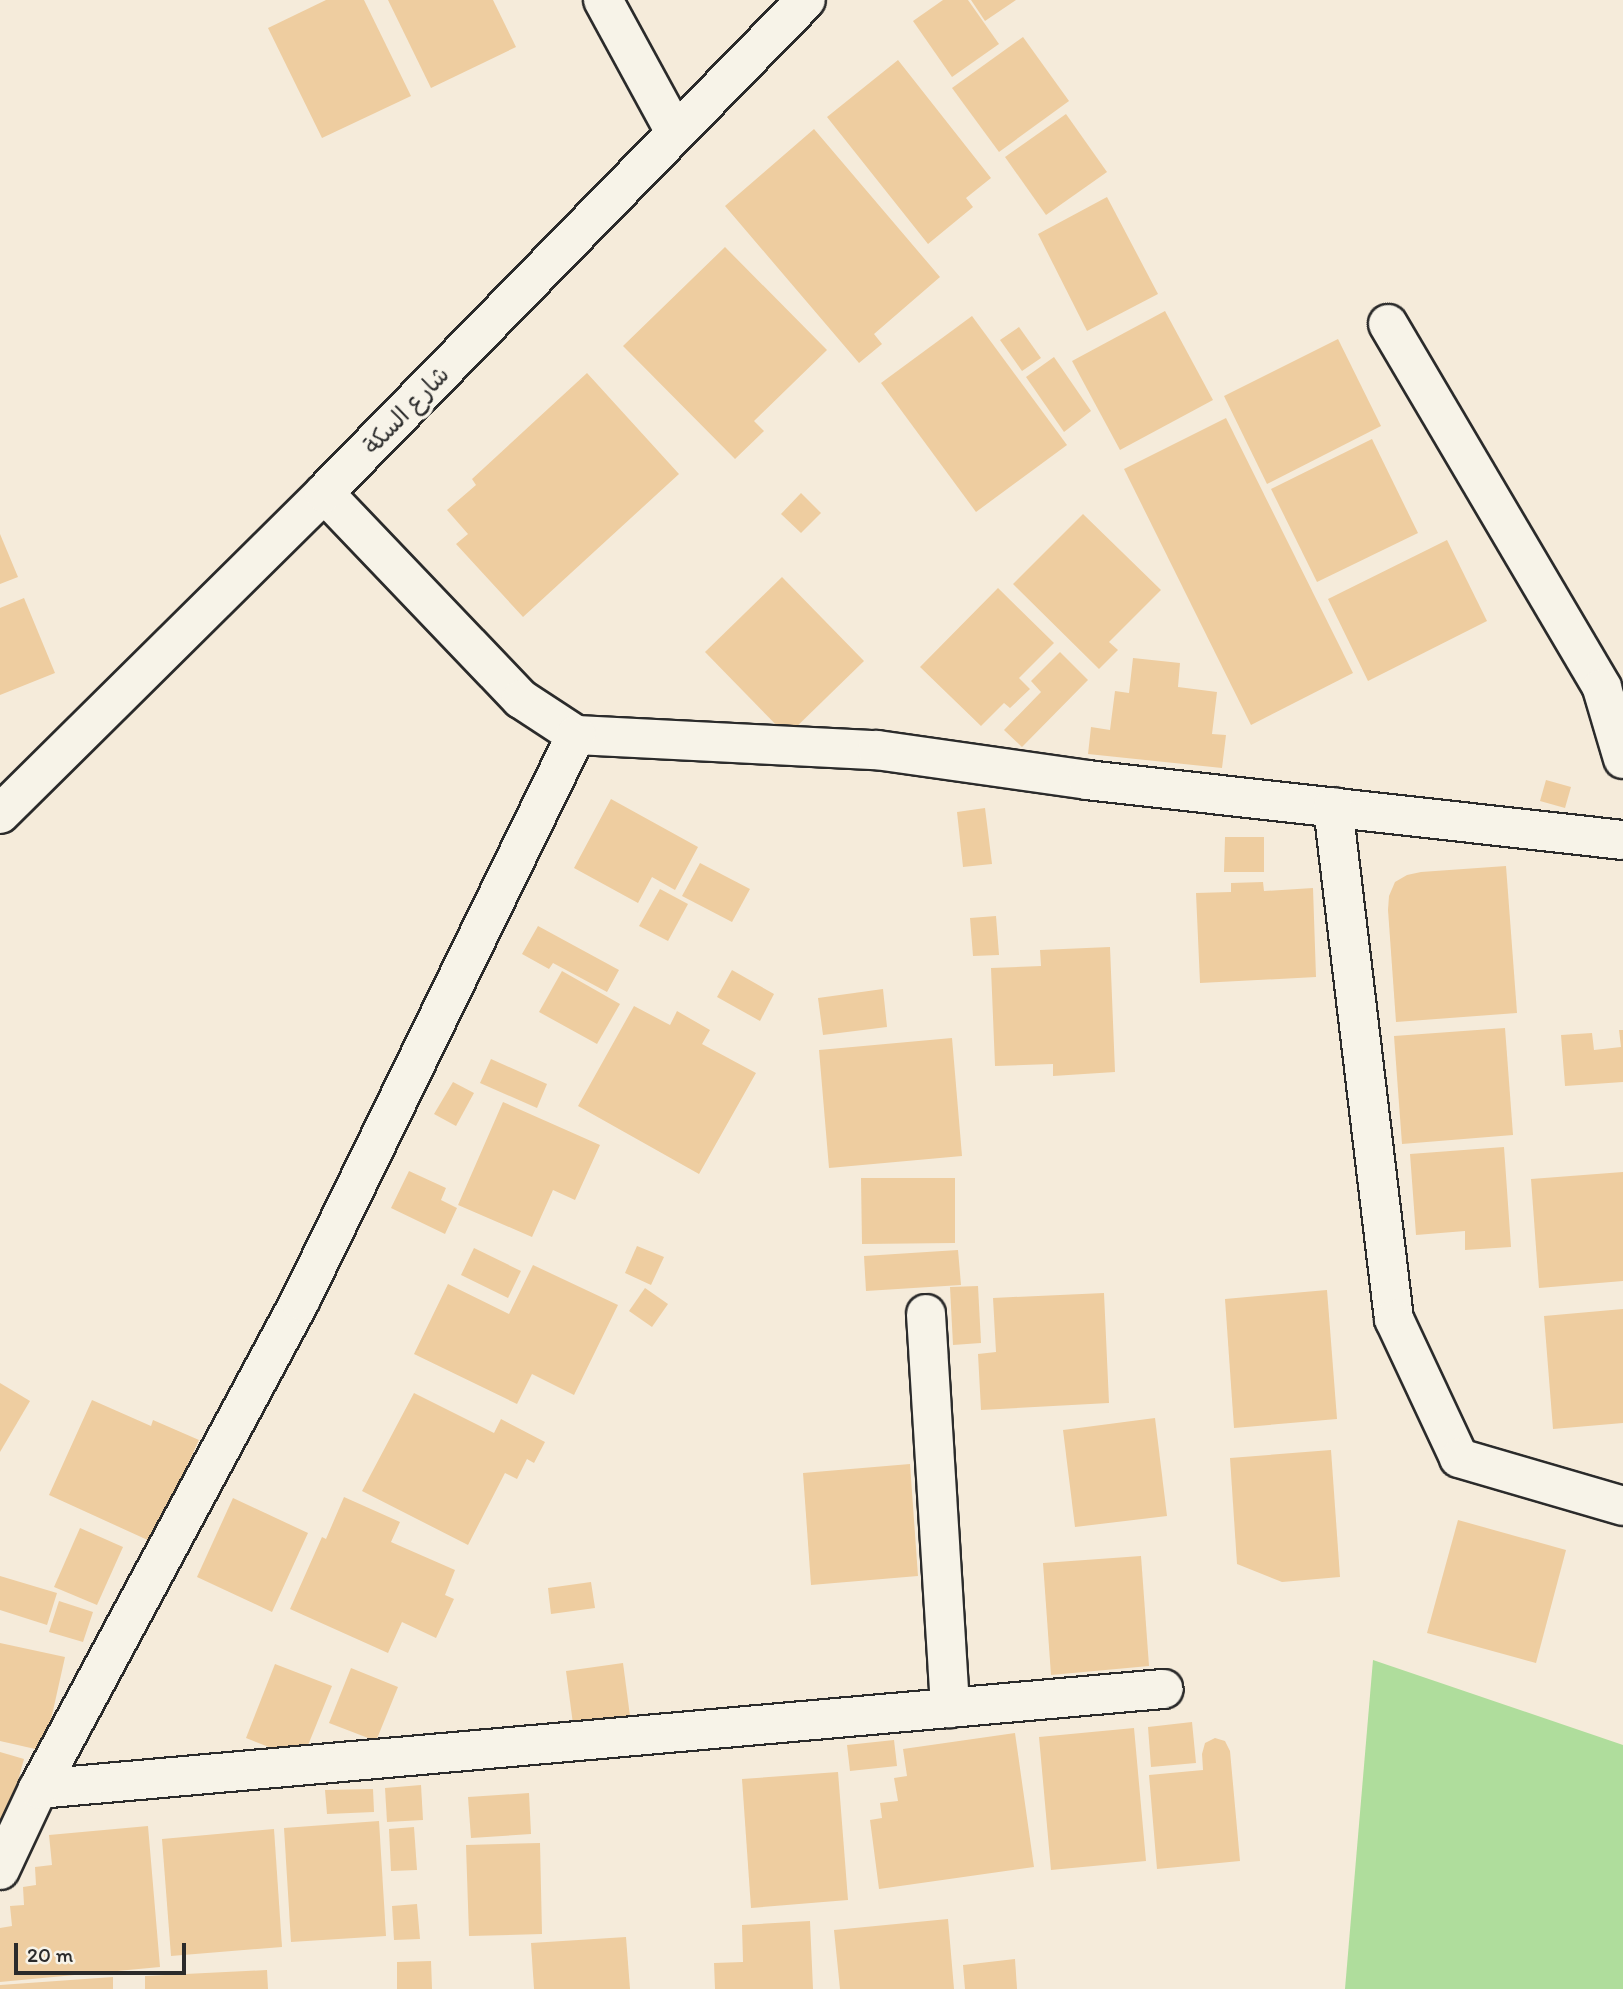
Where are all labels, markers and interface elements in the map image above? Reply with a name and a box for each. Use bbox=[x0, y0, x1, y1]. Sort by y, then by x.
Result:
street label: شارع السكة bbox=[357, 360, 455, 460]
scale bar bbox=[18, 1930, 189, 1974]
text: 20 m bbox=[27, 1942, 73, 1967]

